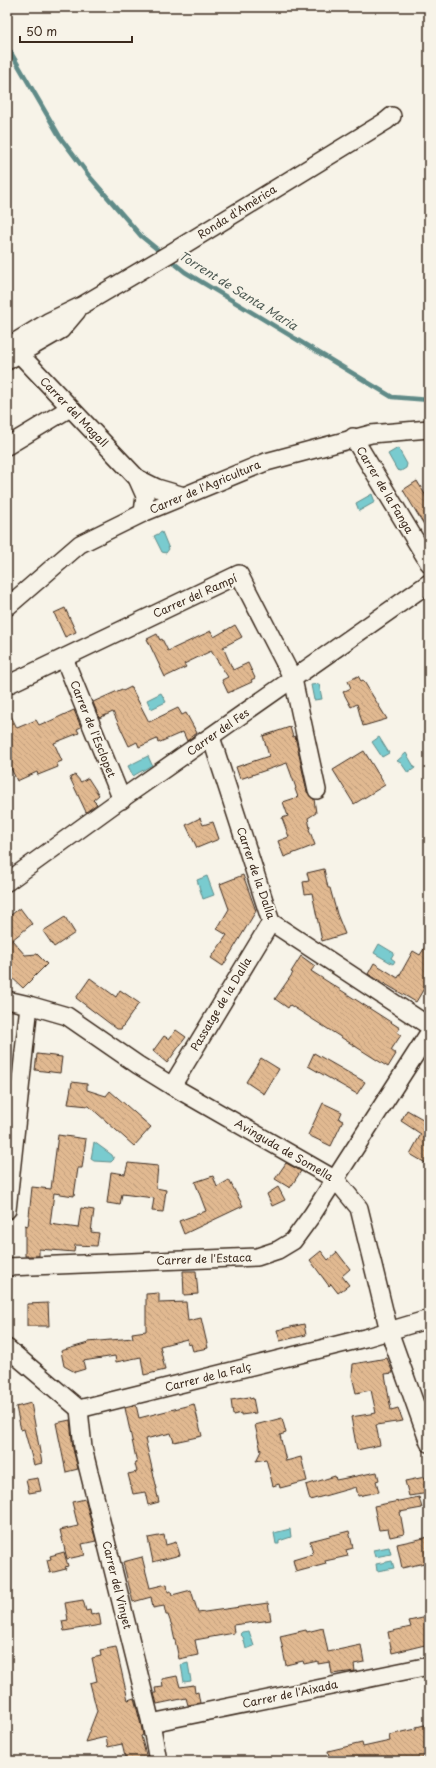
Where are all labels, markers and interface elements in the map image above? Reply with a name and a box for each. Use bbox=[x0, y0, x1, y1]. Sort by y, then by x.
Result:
scale bar bbox=[20, 18, 132, 44]
text: 50 m bbox=[26, 22, 57, 40]
street label: Ronda d'Amèrica bbox=[194, 180, 280, 243]
water label: Torrent de Santa Maria bbox=[176, 246, 302, 334]
street label: Carrer del Magall bbox=[36, 373, 112, 451]
street label: Carrer de la Fanga bbox=[353, 443, 419, 537]
street label: Carrer de l'Agricultura bbox=[147, 455, 263, 518]
street label: Carrer del Rampí bbox=[150, 569, 240, 622]
street label: Carrer de l'Esclopet bbox=[66, 678, 121, 780]
street label: Carrer del Fes bbox=[183, 704, 252, 759]
street label: Carrer de la Dalla bbox=[233, 824, 281, 922]
street label: Passatge de la Dalla bbox=[186, 954, 255, 1054]
street label: Avinguda de Somella bbox=[232, 1114, 337, 1185]
street label: Carrer de l'Estaca bbox=[156, 1248, 252, 1269]
street label: Carrer de la Falç bbox=[163, 1358, 253, 1395]
street label: Carrer del Vinyet bbox=[98, 1539, 137, 1631]
street label: Carrer de l'Aixada bbox=[241, 1675, 339, 1712]

